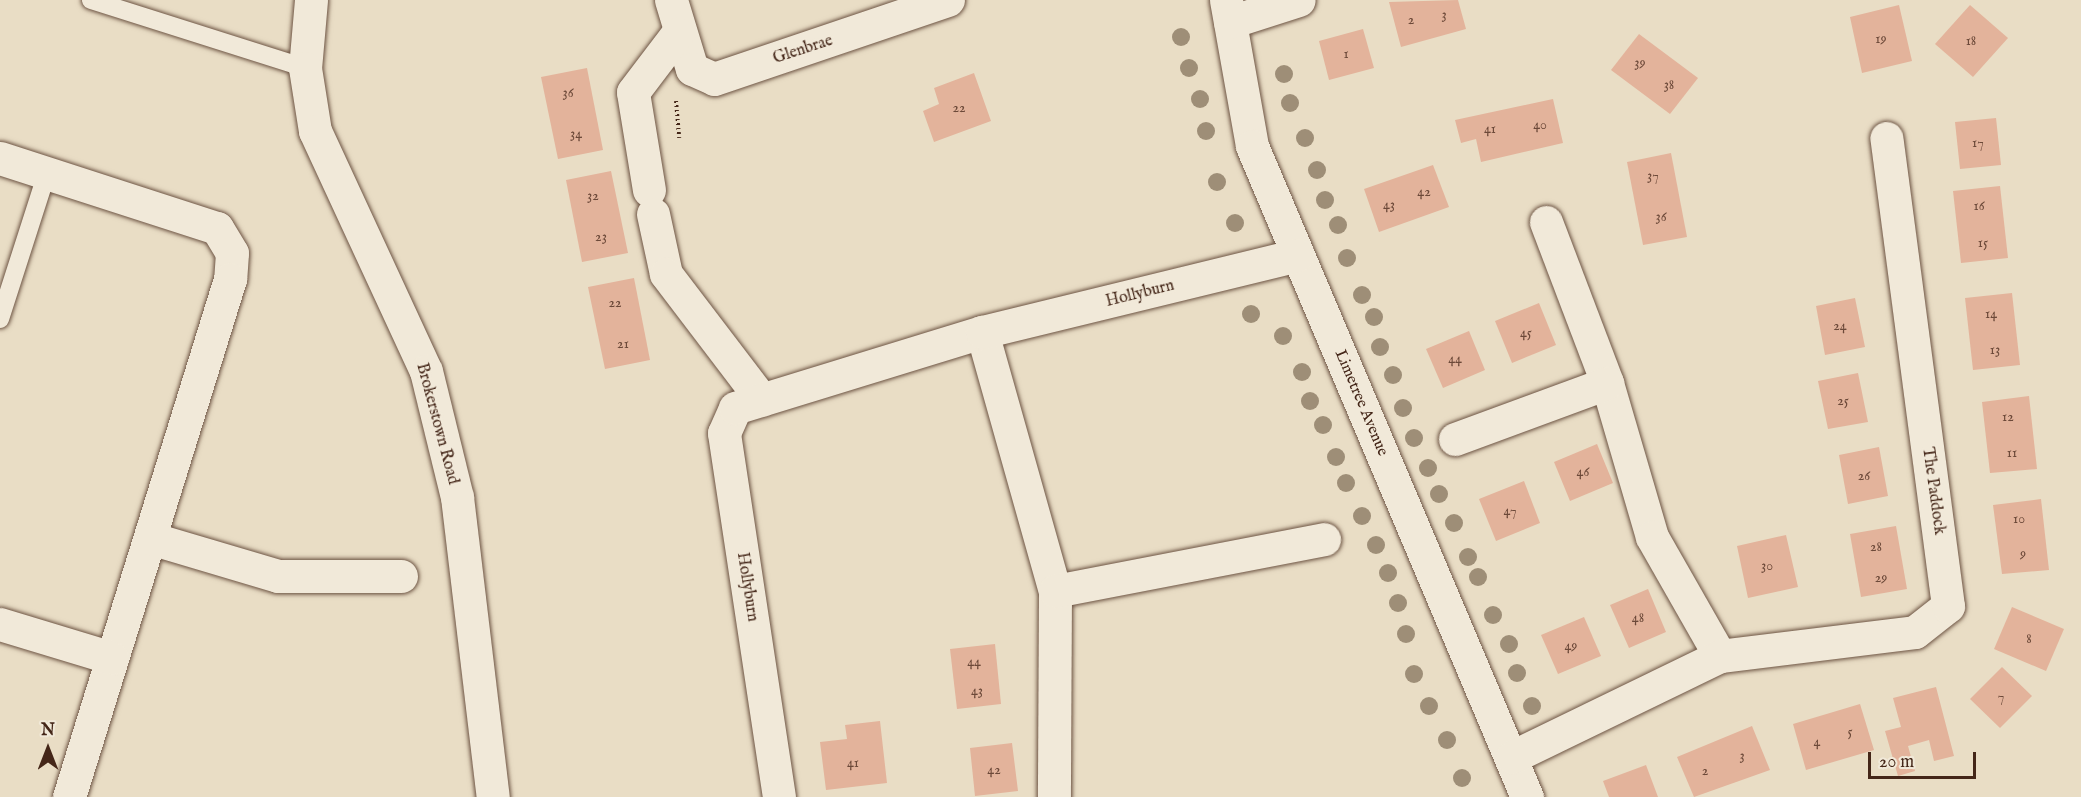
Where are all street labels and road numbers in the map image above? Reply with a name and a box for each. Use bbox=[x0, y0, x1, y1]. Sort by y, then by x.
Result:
street label: Glenbrae bbox=[771, 31, 835, 69]
street label: Hollyburn bbox=[1104, 276, 1176, 312]
street label: Limetree Avenue bbox=[1330, 347, 1392, 459]
street label: Brokerstown Road bbox=[412, 361, 462, 487]
street label: The Paddock bbox=[1917, 446, 1949, 536]
street label: Hollyburn bbox=[732, 551, 762, 623]

